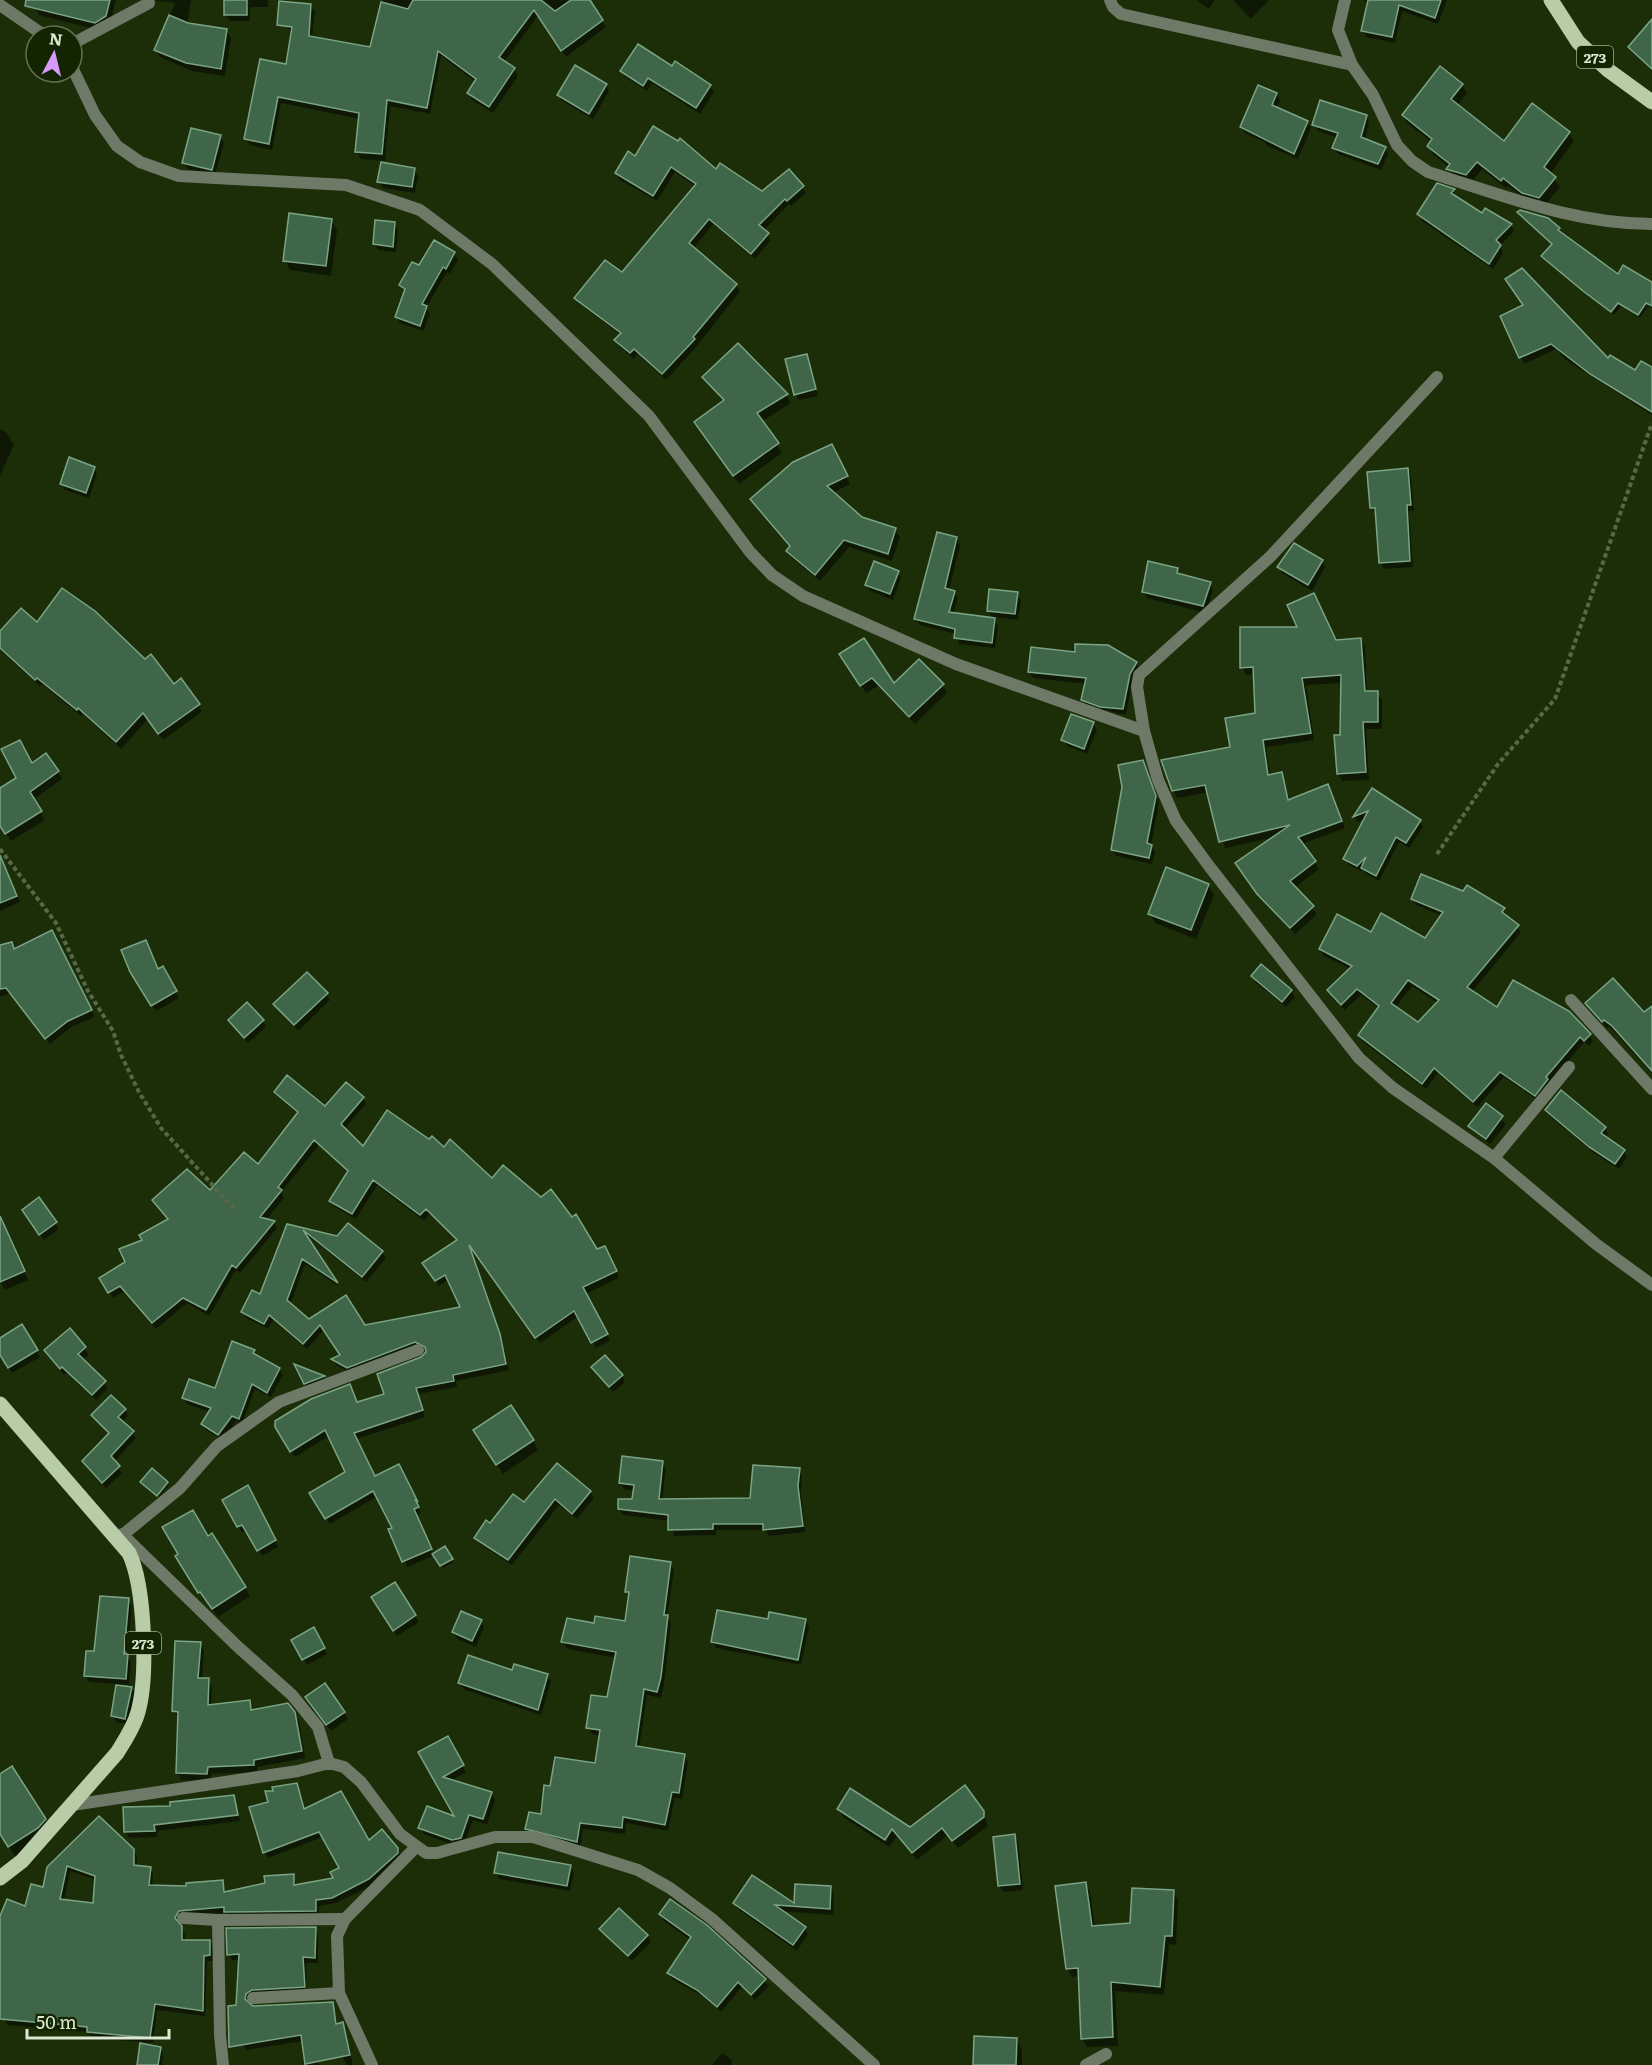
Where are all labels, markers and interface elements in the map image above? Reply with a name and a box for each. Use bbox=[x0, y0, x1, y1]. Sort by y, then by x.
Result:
north arrow bbox=[24, 24, 84, 84]
text: N bbox=[48, 25, 64, 51]
road number: 273 bbox=[1577, 46, 1613, 68]
road number: 273 bbox=[125, 1632, 161, 1654]
scale bar bbox=[27, 2002, 170, 2040]
text: 50 m bbox=[36, 2008, 77, 2035]

